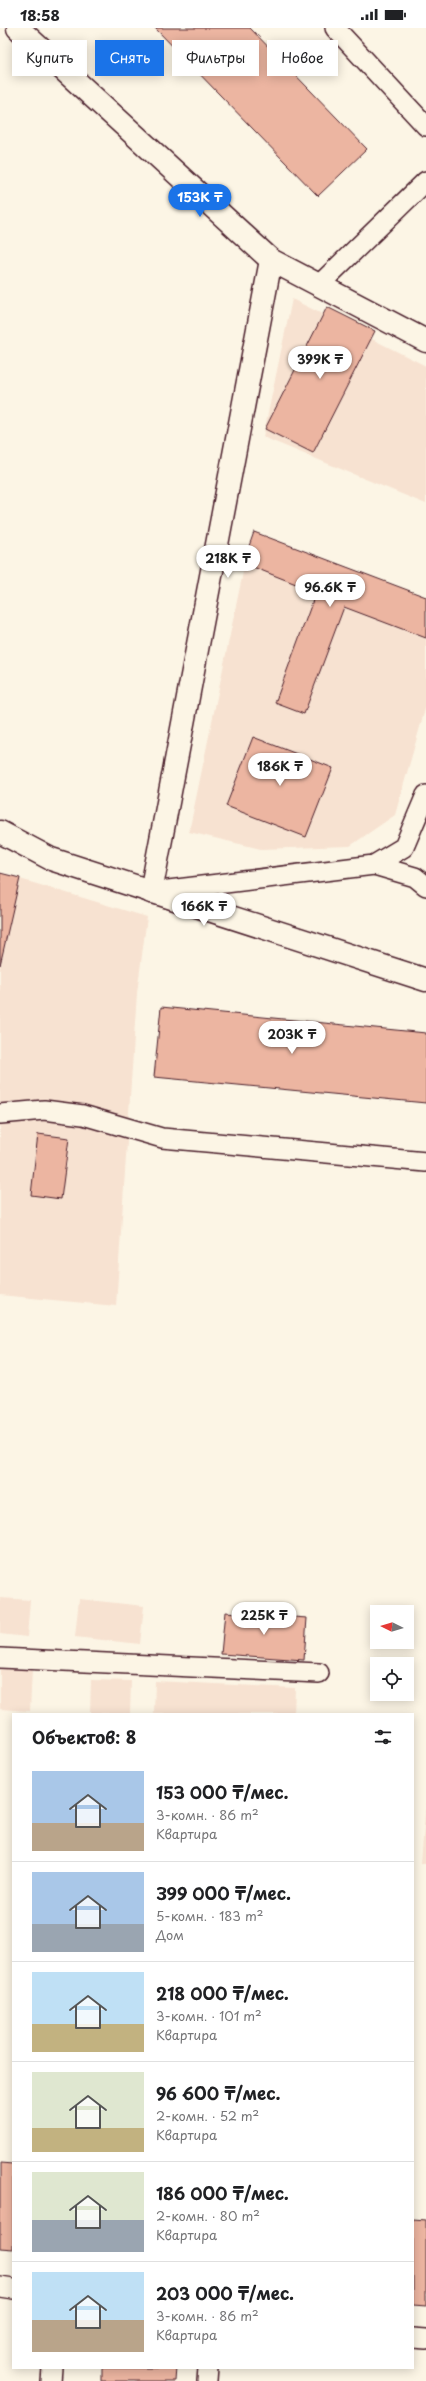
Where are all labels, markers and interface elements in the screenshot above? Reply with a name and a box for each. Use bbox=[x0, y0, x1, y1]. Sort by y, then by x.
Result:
text: 18:58 bbox=[20, 3, 60, 26]
chip: Купить bbox=[12, 40, 87, 76]
chip: Снять bbox=[95, 40, 164, 76]
chip: Фильтры bbox=[172, 40, 259, 76]
chip: Новое bbox=[267, 40, 338, 76]
pin: 153K ₸ bbox=[167, 184, 233, 218]
text: 153K ₸ bbox=[177, 187, 223, 206]
pin: 399K ₸ bbox=[287, 346, 353, 380]
text: 399K ₸ bbox=[297, 349, 343, 368]
pin: 218K ₸ bbox=[195, 545, 261, 579]
text: 218K ₸ bbox=[205, 548, 251, 567]
pin: 96.6K ₸ bbox=[293, 574, 367, 608]
text: 96.6K ₸ bbox=[304, 577, 356, 596]
pin: 186K ₸ bbox=[247, 753, 313, 787]
text: 186K ₸ bbox=[257, 756, 303, 775]
pin: 166K ₸ bbox=[171, 893, 237, 927]
text: 166K ₸ bbox=[181, 896, 227, 915]
pin: 203K ₸ bbox=[259, 1021, 325, 1055]
text: 203K ₸ bbox=[268, 1024, 316, 1043]
pin: 225K ₸ bbox=[231, 1602, 297, 1636]
text: 225K ₸ bbox=[241, 1605, 288, 1624]
north arrow bbox=[370, 1605, 414, 1649]
map controls bbox=[370, 1605, 414, 1701]
button: locate bbox=[370, 1657, 414, 1701]
text: Объектов: 8 bbox=[32, 1724, 136, 1750]
icon: filters bbox=[372, 1726, 394, 1748]
text: 153 000 ₸/мес. bbox=[156, 1779, 288, 1805]
icon: home bbox=[64, 1787, 112, 1835]
text: 3-комн. · 86 m² bbox=[156, 1805, 259, 1824]
text: Квартира bbox=[156, 1824, 217, 1843]
text: 399 000 ₸/мес. bbox=[156, 1880, 291, 1906]
icon: home bbox=[64, 1888, 112, 1936]
text: 5-комн. · 183 m² bbox=[156, 1906, 264, 1925]
text: Дом bbox=[156, 1925, 184, 1944]
text: 218 000 ₸/мес. bbox=[156, 1980, 289, 2006]
icon: home bbox=[64, 1988, 112, 2036]
text: 3-комн. · 101 m² bbox=[156, 2006, 262, 2025]
text: Квартира bbox=[156, 2025, 217, 2044]
text: 96 600 ₸/мес. bbox=[156, 2080, 280, 2106]
icon: home bbox=[64, 2088, 112, 2136]
text: 2-комн. · 52 m² bbox=[156, 2106, 259, 2125]
text: Квартира bbox=[156, 2125, 217, 2144]
text: 186 000 ₸/мес. bbox=[156, 2180, 289, 2206]
icon: home bbox=[64, 2188, 112, 2236]
text: 2-комн. · 80 m² bbox=[156, 2206, 260, 2225]
text: Квартира bbox=[156, 2225, 217, 2244]
text: 203 000 ₸/мес. bbox=[156, 2280, 294, 2306]
icon: home bbox=[64, 2288, 112, 2336]
text: 3-комн. · 86 m² bbox=[156, 2306, 259, 2325]
text: Квартира bbox=[156, 2325, 217, 2344]

